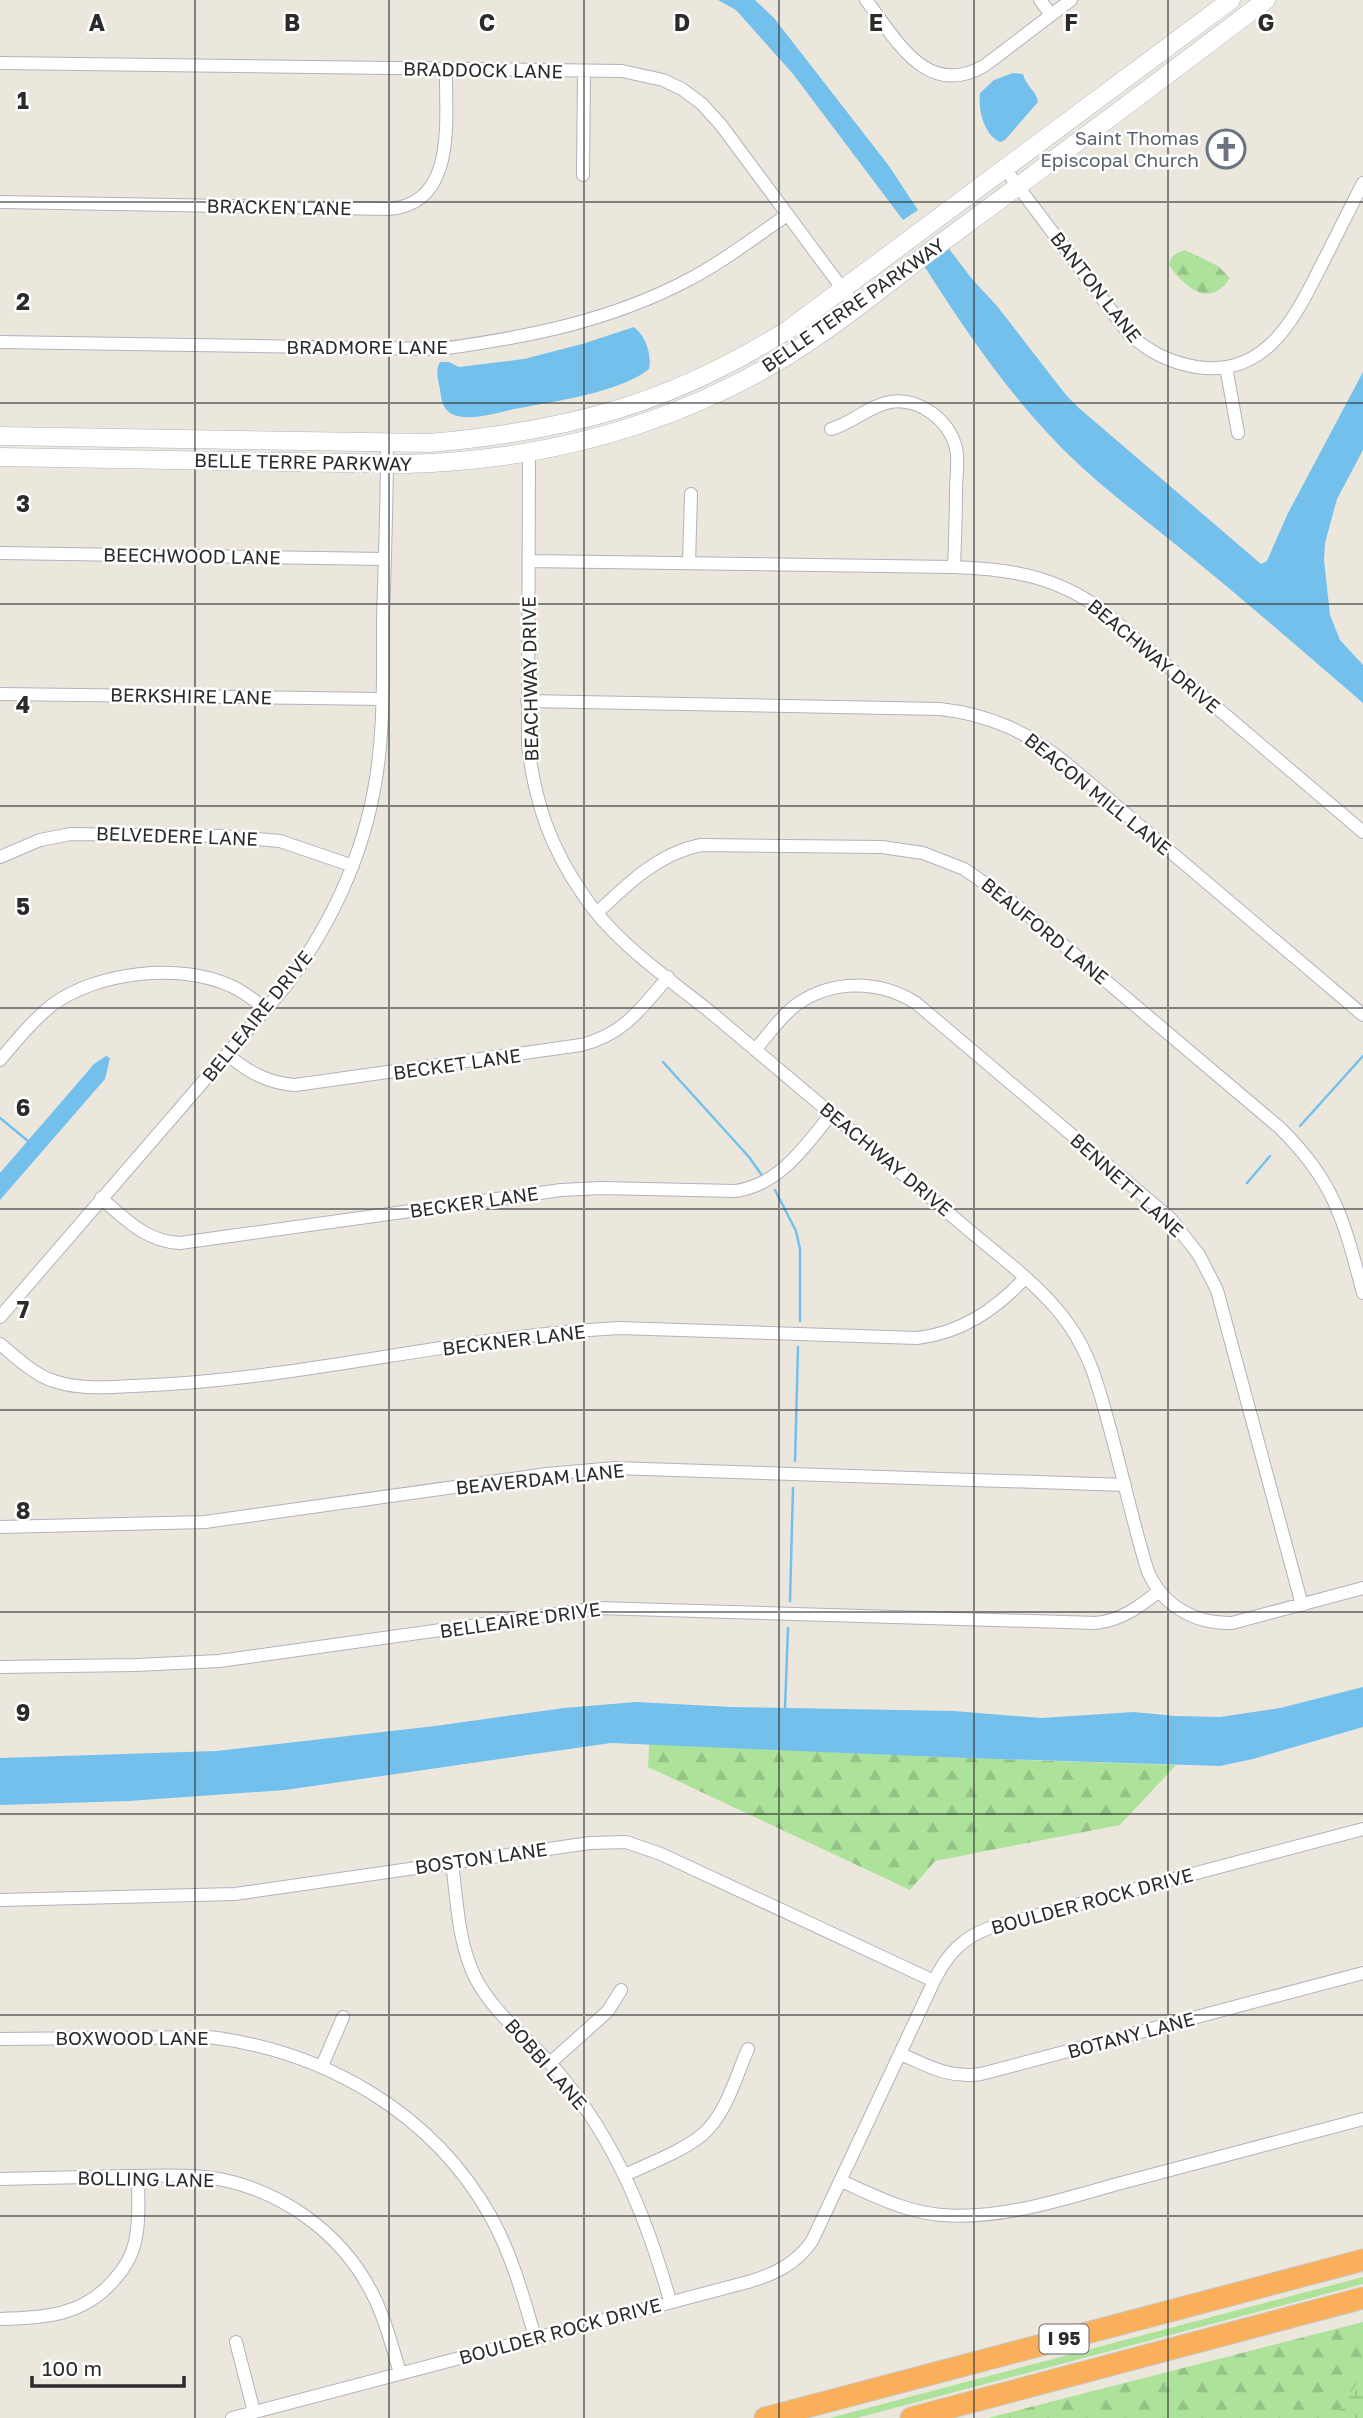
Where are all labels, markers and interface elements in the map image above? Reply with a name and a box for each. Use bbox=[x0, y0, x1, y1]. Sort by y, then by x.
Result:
text: A bbox=[89, 8, 106, 36]
text: B bbox=[284, 8, 300, 36]
text: C bbox=[479, 8, 495, 36]
text: D bbox=[674, 8, 690, 36]
text: E bbox=[869, 8, 883, 36]
text: F bbox=[1064, 8, 1078, 36]
text: G bbox=[1258, 8, 1274, 36]
street label: BRADDOCK LANE bbox=[403, 57, 563, 82]
text: 1 bbox=[17, 86, 29, 114]
place label: Saint Thomas Episcopal Church bbox=[1040, 126, 1199, 171]
church icon: Saint Thomas Episcopal Church bbox=[1205, 128, 1247, 170]
street label: BRACKEN LANE bbox=[206, 194, 352, 219]
street label: BANTON LANE bbox=[1046, 227, 1147, 347]
street label: BELLE TERRE PARKWAY bbox=[757, 233, 949, 376]
text: 2 bbox=[16, 287, 30, 315]
street label: BRADMORE LANE bbox=[286, 335, 448, 358]
street label: BELLE TERRE PARKWAY bbox=[194, 448, 412, 475]
text: 3 bbox=[16, 489, 30, 517]
street label: BEECHWOOD LANE bbox=[103, 542, 281, 569]
street label: BEACHWAY DRIVE bbox=[1084, 594, 1225, 718]
street label: BEACHWAY DRIVE bbox=[517, 596, 542, 762]
street label: BERKSHIRE LANE bbox=[110, 683, 272, 708]
text: 4 bbox=[16, 690, 30, 718]
street label: BEACON MILL LANE bbox=[1020, 727, 1176, 860]
street label: BELVEDERE LANE bbox=[96, 821, 258, 850]
street label: BEAUFORD LANE bbox=[977, 872, 1113, 989]
text: 5 bbox=[16, 892, 30, 920]
street label: BELLEAIRE DRIVE bbox=[197, 945, 317, 1086]
street label: BECKET LANE bbox=[392, 1043, 522, 1084]
text: 6 bbox=[16, 1093, 30, 1121]
street label: BEACHWAY DRIVE bbox=[816, 1097, 957, 1221]
street label: BENNETT LANE bbox=[1066, 1128, 1189, 1241]
street label: BECKER LANE bbox=[408, 1181, 540, 1222]
text: 7 bbox=[17, 1295, 29, 1323]
street label: BECKNER LANE bbox=[441, 1319, 587, 1360]
street label: BEAVERDAM LANE bbox=[454, 1458, 625, 1499]
text: 8 bbox=[16, 1496, 30, 1524]
street label: BELLEAIRE DRIVE bbox=[438, 1597, 602, 1642]
text: 9 bbox=[16, 1698, 30, 1726]
street label: BOSTON LANE bbox=[413, 1837, 549, 1878]
street label: BOULDER ROCK DRIVE bbox=[988, 1862, 1195, 1939]
street label: BOTANY LANE bbox=[1065, 2006, 1197, 2063]
street label: BOBBI LANE bbox=[501, 2013, 592, 2114]
street label: BOXWOOD LANE bbox=[55, 2026, 209, 2049]
street label: BOLLING LANE bbox=[77, 2166, 215, 2191]
street label: BOULDER ROCK DRIVE bbox=[456, 2292, 663, 2369]
road number: I 95 bbox=[1040, 2325, 1088, 2354]
scale bar bbox=[32, 2344, 184, 2388]
text: 100 m bbox=[42, 2355, 102, 2381]

